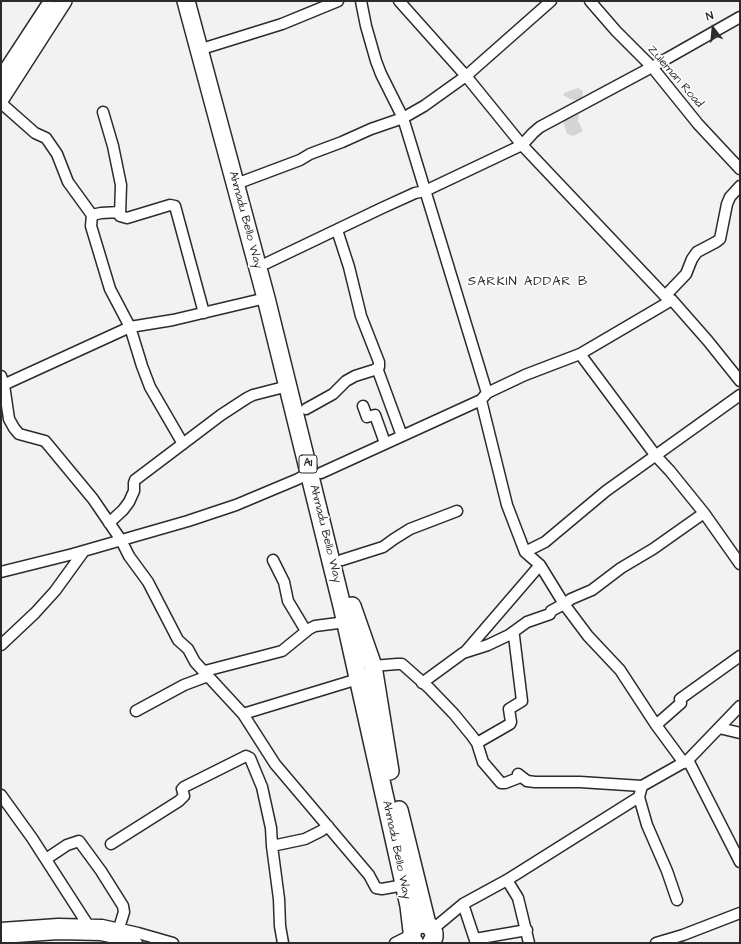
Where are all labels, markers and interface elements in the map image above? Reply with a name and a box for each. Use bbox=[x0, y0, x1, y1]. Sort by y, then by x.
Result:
north arrow bbox=[693, 8, 733, 48]
text: N bbox=[704, 8, 715, 24]
street label: Zuleman Road bbox=[644, 43, 706, 111]
street label: Ahmadu Bello Way bbox=[225, 170, 265, 270]
district label: SARKIN ADDAR B bbox=[468, 274, 588, 290]
road number: A1 bbox=[299, 455, 317, 473]
street label: Ahmadu Bello Way bbox=[306, 484, 344, 584]
street label: Ahmadu Bello Way bbox=[379, 799, 413, 901]

